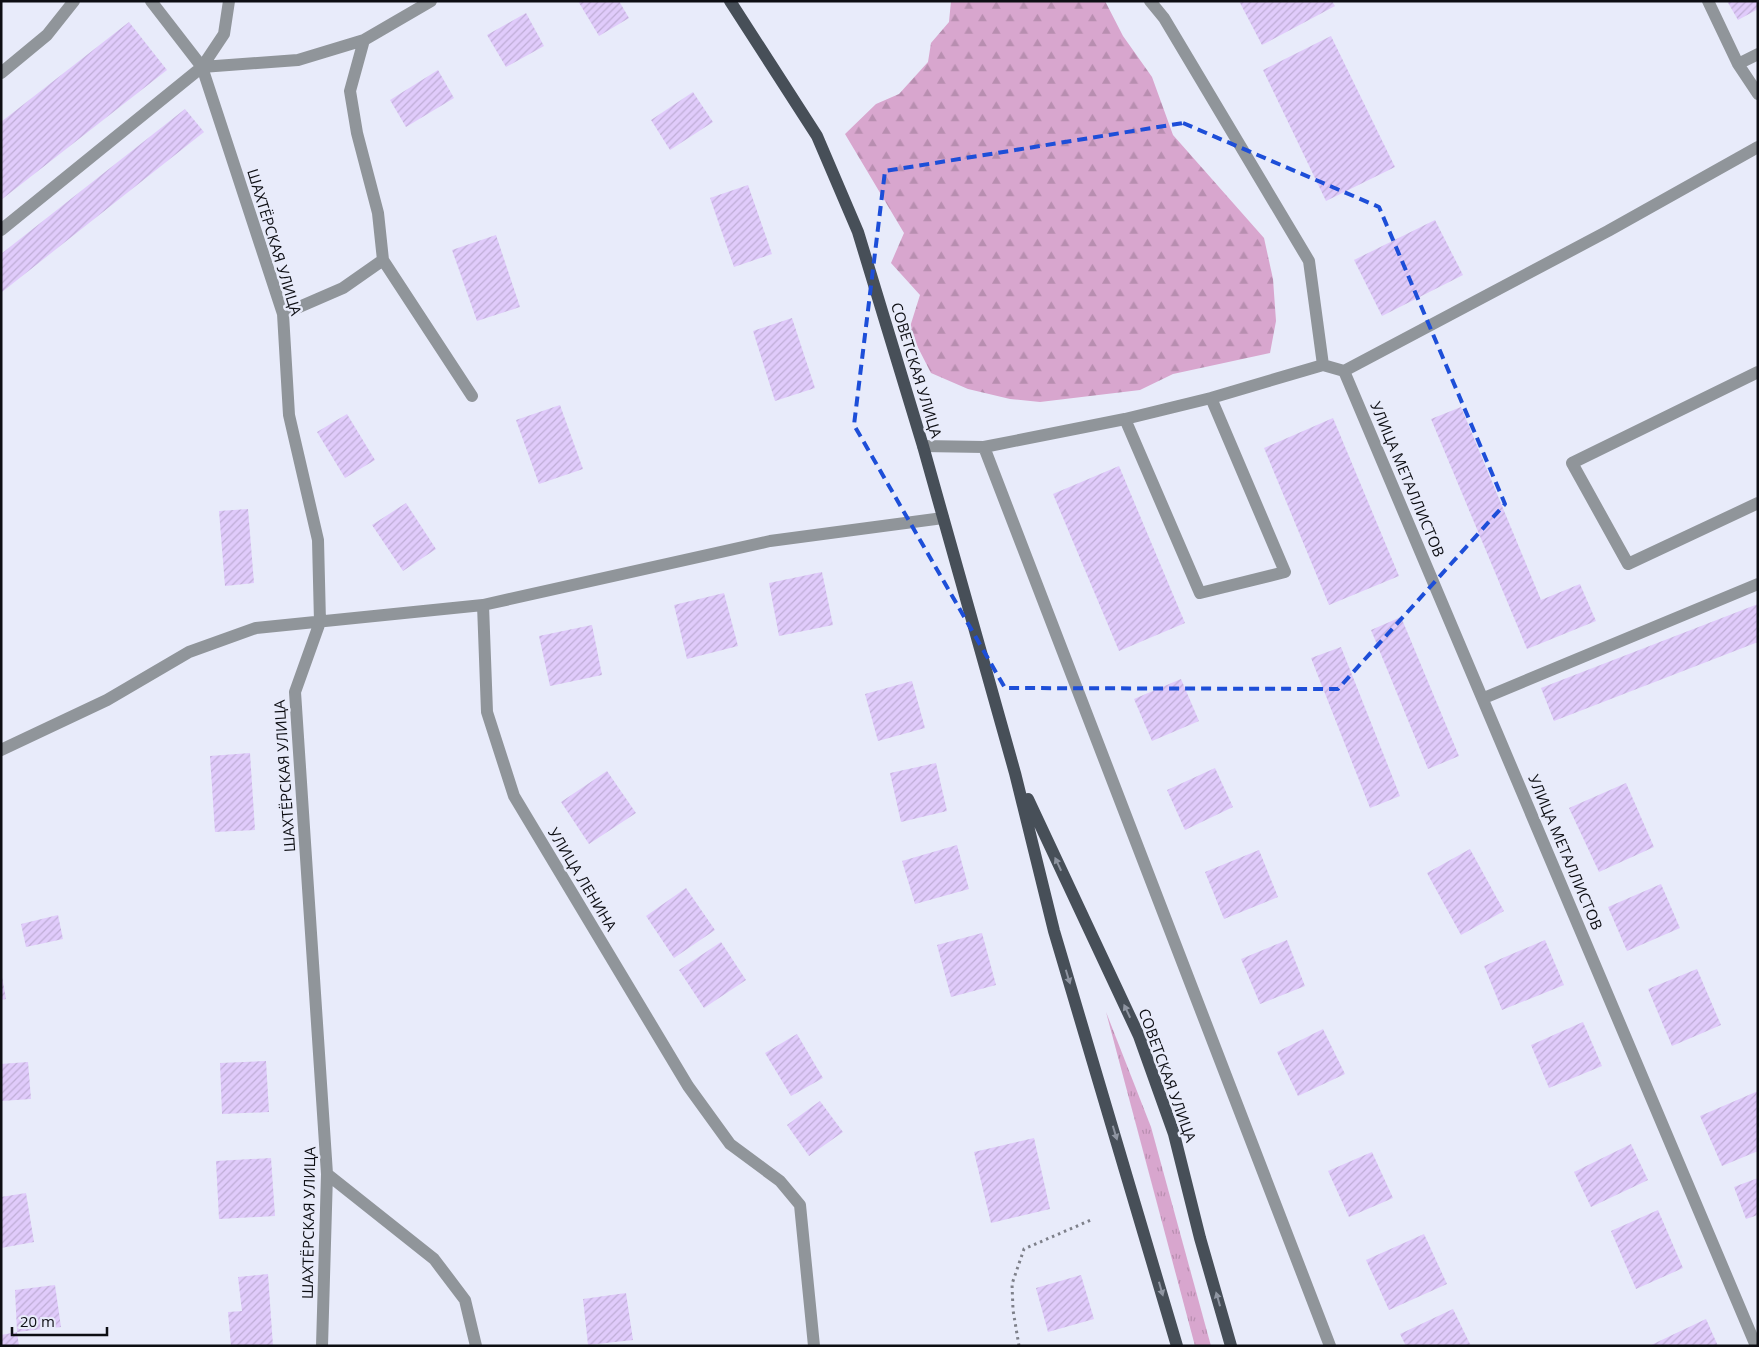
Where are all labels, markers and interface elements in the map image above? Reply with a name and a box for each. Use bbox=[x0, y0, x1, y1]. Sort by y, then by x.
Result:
street label: ШАХТЁРСКАЯ УЛИЦА bbox=[243, 166, 307, 318]
street label: СОВЕТСКАЯ УЛИЦА bbox=[887, 300, 947, 441]
street label: УЛИЦА МЕТАЛЛИСТОВ bbox=[1366, 398, 1450, 560]
street label: ШАХТЁРСКАЯ УЛИЦА bbox=[269, 699, 299, 853]
street label: УЛИЦА МЕТАЛЛИСТОВ bbox=[1524, 771, 1608, 933]
street label: УЛИЦА ЛЕНИНА bbox=[544, 823, 622, 935]
one-way arrow bbox=[1054, 857, 1062, 871]
one-way arrow bbox=[1065, 970, 1073, 985]
one-way arrow bbox=[1123, 1004, 1131, 1018]
street label: СОВЕТСКАЯ УЛИЦА bbox=[1135, 1006, 1202, 1145]
one-way arrow bbox=[1111, 1126, 1119, 1141]
street label: ШАХТЁРСКАЯ УЛИЦА bbox=[297, 1146, 319, 1299]
one-way arrow bbox=[1157, 1282, 1165, 1297]
one-way arrow bbox=[1213, 1291, 1221, 1306]
scale bar bbox=[12, 1304, 108, 1336]
text: 20 m bbox=[20, 1311, 55, 1331]

